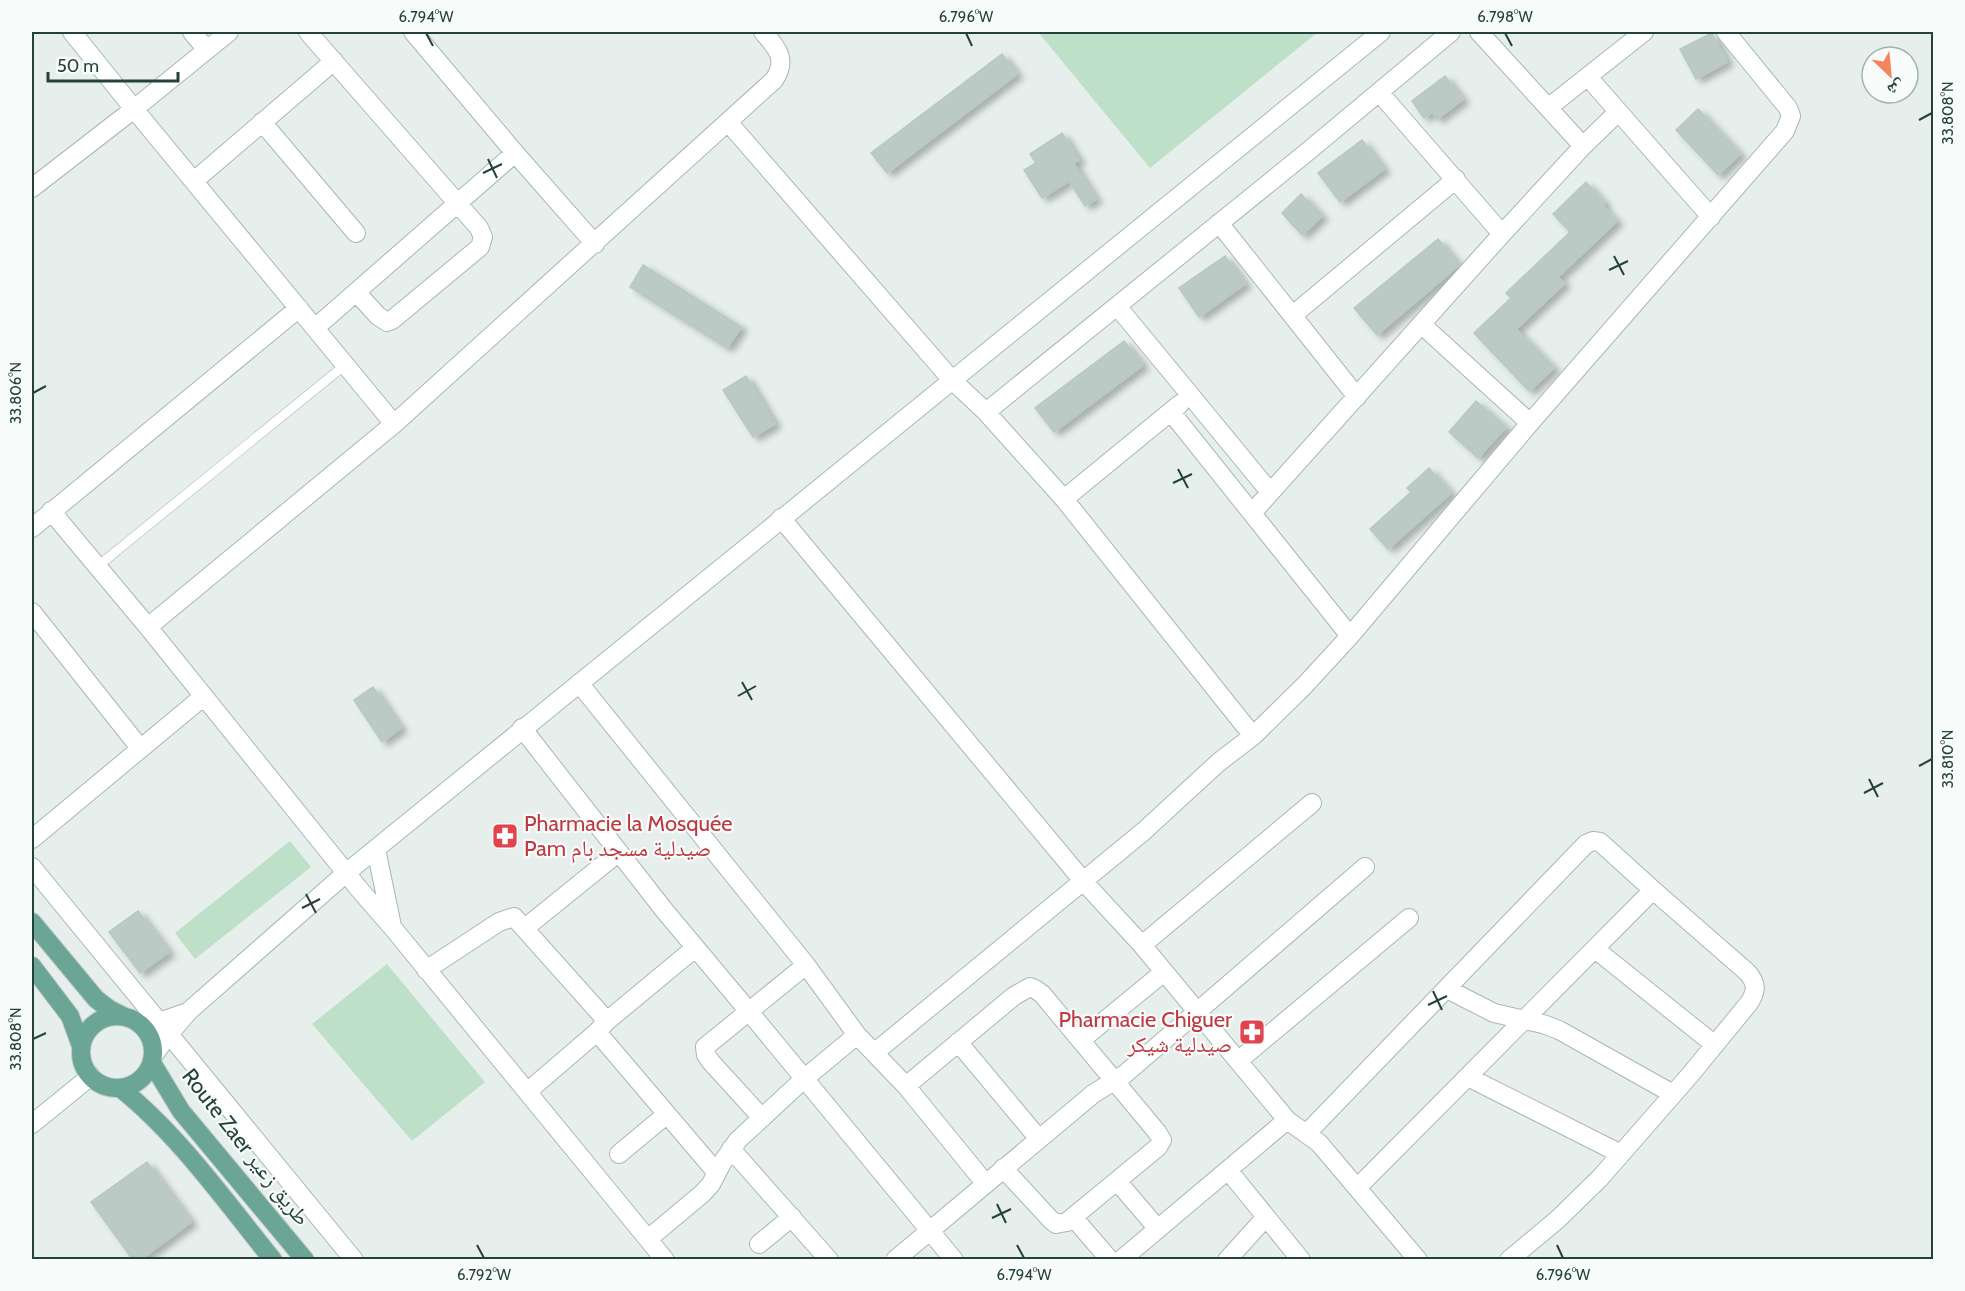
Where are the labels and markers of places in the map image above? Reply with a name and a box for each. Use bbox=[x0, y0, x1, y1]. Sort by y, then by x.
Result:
place label: Pharmacie la Mosquée Pam صيدلية مسجد بام bbox=[524, 810, 732, 863]
pharmacy icon: Pharmacie la Mosquée Pam صيدلية مسجد بام bbox=[490, 821, 520, 851]
place label: Pharmacie Chiguer صيدلية شيكر bbox=[1059, 1006, 1232, 1058]
pharmacy icon: Pharmacie Chiguer صيدلية شيكر bbox=[1237, 1017, 1267, 1047]

